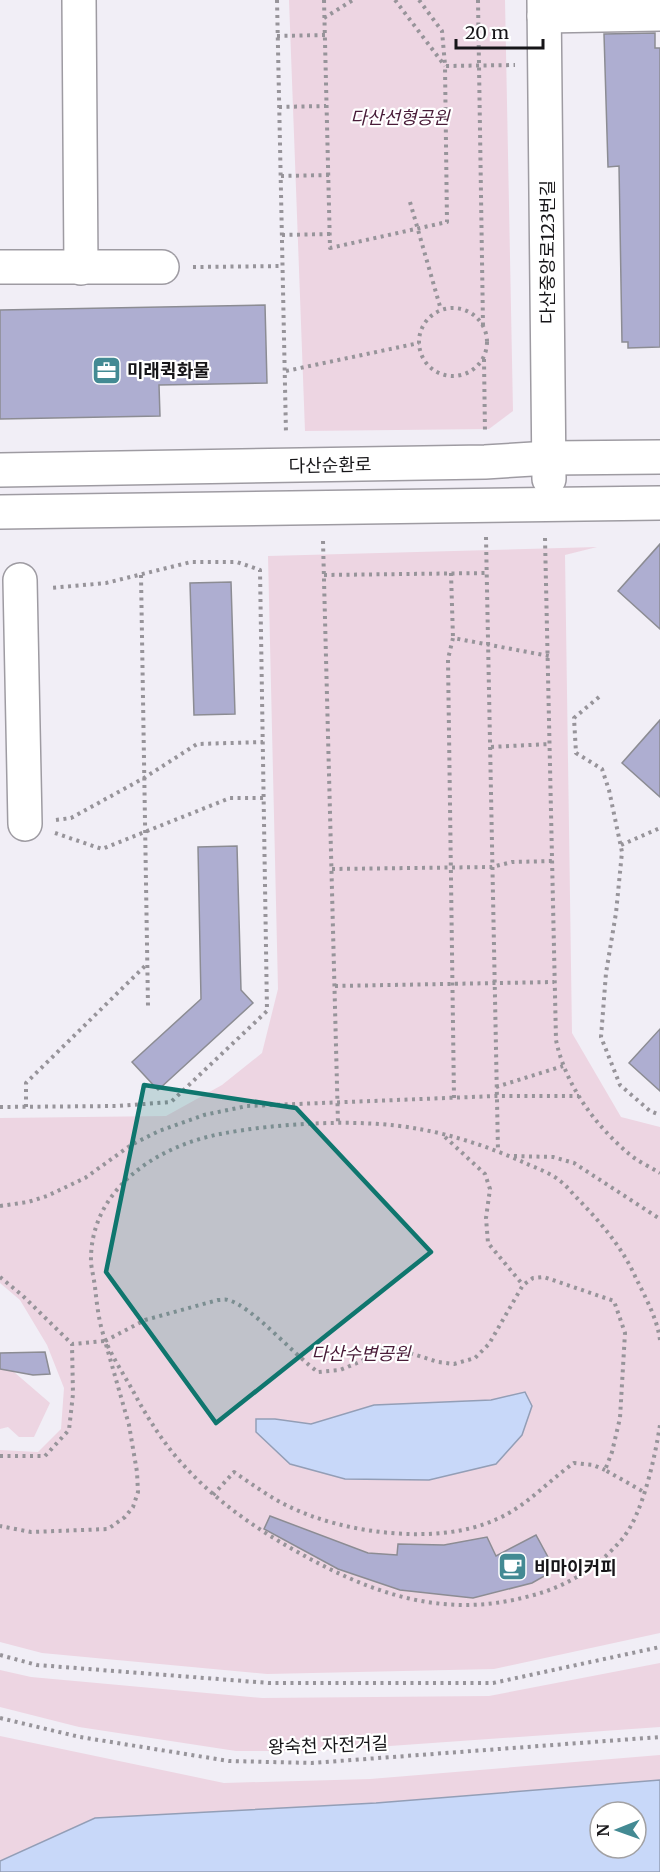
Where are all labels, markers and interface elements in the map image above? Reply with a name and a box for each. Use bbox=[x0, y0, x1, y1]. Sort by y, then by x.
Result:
scale bar bbox=[456, 12, 543, 50]
text: 20 m bbox=[465, 21, 509, 44]
park label: 다산선형공원 bbox=[350, 106, 451, 129]
street label: 다산중앙로123번길 bbox=[536, 180, 559, 324]
office icon: 미래퀵화물 bbox=[90, 354, 122, 386]
place label: 미래퀵화물 bbox=[127, 359, 210, 382]
street label: 다산순환로 bbox=[288, 453, 372, 477]
park label: 다산수변공원 bbox=[311, 1342, 412, 1365]
cafe icon: 비마이커피 bbox=[497, 1551, 529, 1583]
place label: 비마이커피 bbox=[534, 1556, 617, 1579]
street label: 왕숙천 자전거길 bbox=[268, 1731, 388, 1759]
north arrow bbox=[588, 1800, 648, 1860]
text: N bbox=[593, 1823, 613, 1837]

